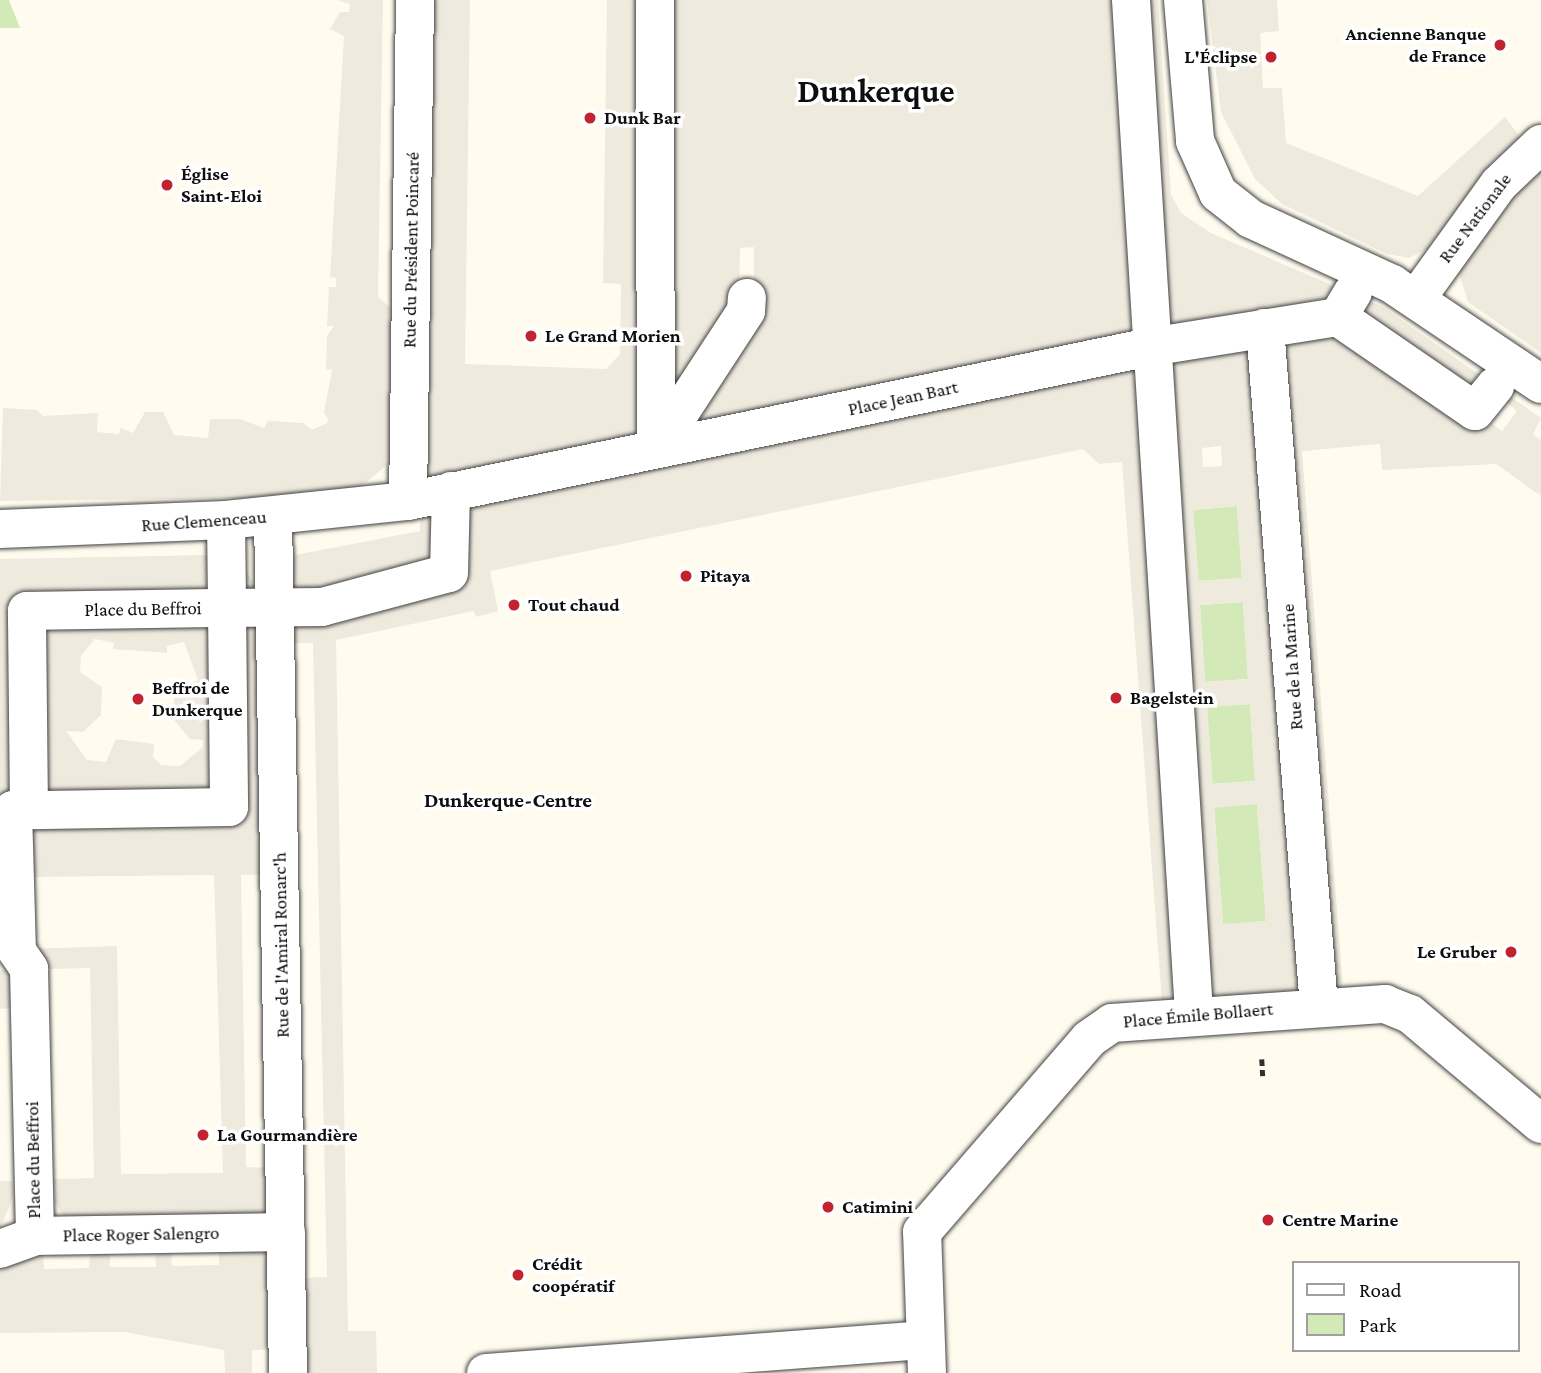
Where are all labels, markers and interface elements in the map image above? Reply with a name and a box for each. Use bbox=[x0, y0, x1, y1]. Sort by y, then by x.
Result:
place label: Ancienne Banque de France bbox=[1346, 23, 1486, 67]
marker: Ancienne Banque de France bbox=[1492, 37, 1508, 53]
place label: L'Éclipse bbox=[1184, 46, 1257, 68]
marker: L'Éclipse bbox=[1263, 49, 1279, 65]
district label: Dunkerque bbox=[797, 71, 955, 111]
place label: Dunk Bar bbox=[604, 107, 681, 129]
marker: Dunk Bar bbox=[582, 110, 598, 126]
street label: Rue du Président Poincaré bbox=[398, 152, 424, 348]
place label: Église Saint-Eloi bbox=[181, 163, 262, 207]
street label: Rue Nationale bbox=[1434, 169, 1516, 267]
marker: Église Saint-Eloi bbox=[159, 177, 175, 193]
place label: Le Grand Morien bbox=[545, 325, 681, 347]
marker: Le Grand Morien bbox=[523, 328, 539, 344]
street label: Place Jean Bart bbox=[846, 375, 960, 421]
street label: Rue Clemenceau bbox=[141, 505, 267, 537]
place label: Pitaya bbox=[700, 565, 750, 587]
marker: Pitaya bbox=[678, 568, 694, 584]
place label: Tout chaud bbox=[528, 594, 620, 616]
street label: Place du Beffroi bbox=[84, 597, 202, 621]
marker: Tout chaud bbox=[506, 597, 522, 613]
street label: Rue de la Marine bbox=[1276, 603, 1308, 731]
place label: Beffroi de Dunkerque bbox=[152, 677, 243, 721]
place label: Bagelstein bbox=[1130, 687, 1214, 709]
marker: Bagelstein bbox=[1108, 690, 1124, 706]
marker: Beffroi de Dunkerque bbox=[130, 691, 146, 707]
district label: Dunkerque-Centre bbox=[424, 787, 592, 813]
street label: Rue de l'Amiral Ronarc'h bbox=[268, 852, 294, 1038]
place label: Le Gruber bbox=[1417, 941, 1497, 963]
marker: Le Gruber bbox=[1503, 944, 1519, 960]
street label: Place Émile Bollaert bbox=[1122, 997, 1274, 1033]
street label: Place du Beffroi bbox=[21, 1101, 45, 1219]
place label: La Gourmandière bbox=[217, 1124, 358, 1146]
marker: La Gourmandière bbox=[195, 1127, 211, 1143]
place label: Catimini bbox=[842, 1196, 913, 1218]
marker: Catimini bbox=[820, 1199, 836, 1215]
place label: Centre Marine bbox=[1282, 1209, 1398, 1231]
marker: Centre Marine bbox=[1260, 1212, 1276, 1228]
street label: Place Roger Salengro bbox=[62, 1221, 220, 1247]
place label: Crédit coopératif bbox=[532, 1253, 614, 1297]
legend bbox=[1292, 1261, 1520, 1352]
marker: Crédit coopératif bbox=[510, 1267, 526, 1283]
text: Road bbox=[1359, 1278, 1402, 1302]
text: Park bbox=[1359, 1313, 1396, 1337]

